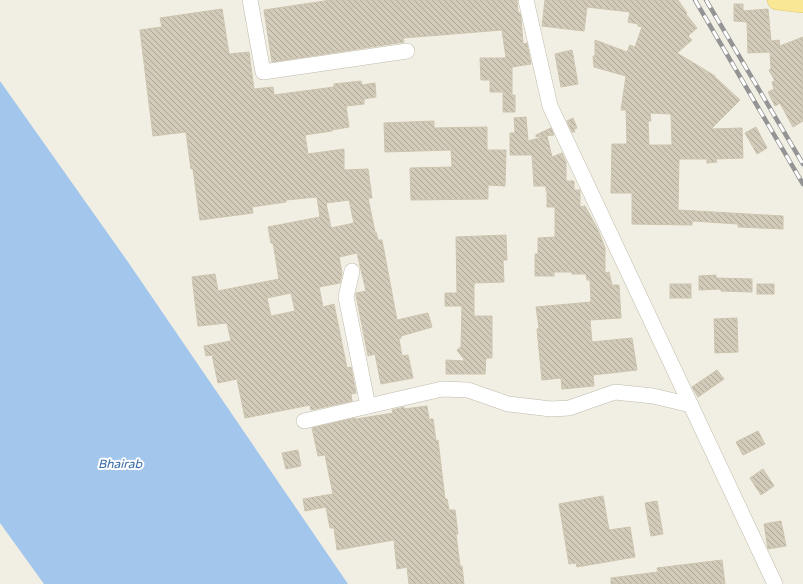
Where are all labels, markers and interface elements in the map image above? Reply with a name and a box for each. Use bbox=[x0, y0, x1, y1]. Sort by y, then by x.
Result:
water label: Bhairab bbox=[98, 457, 144, 471]

